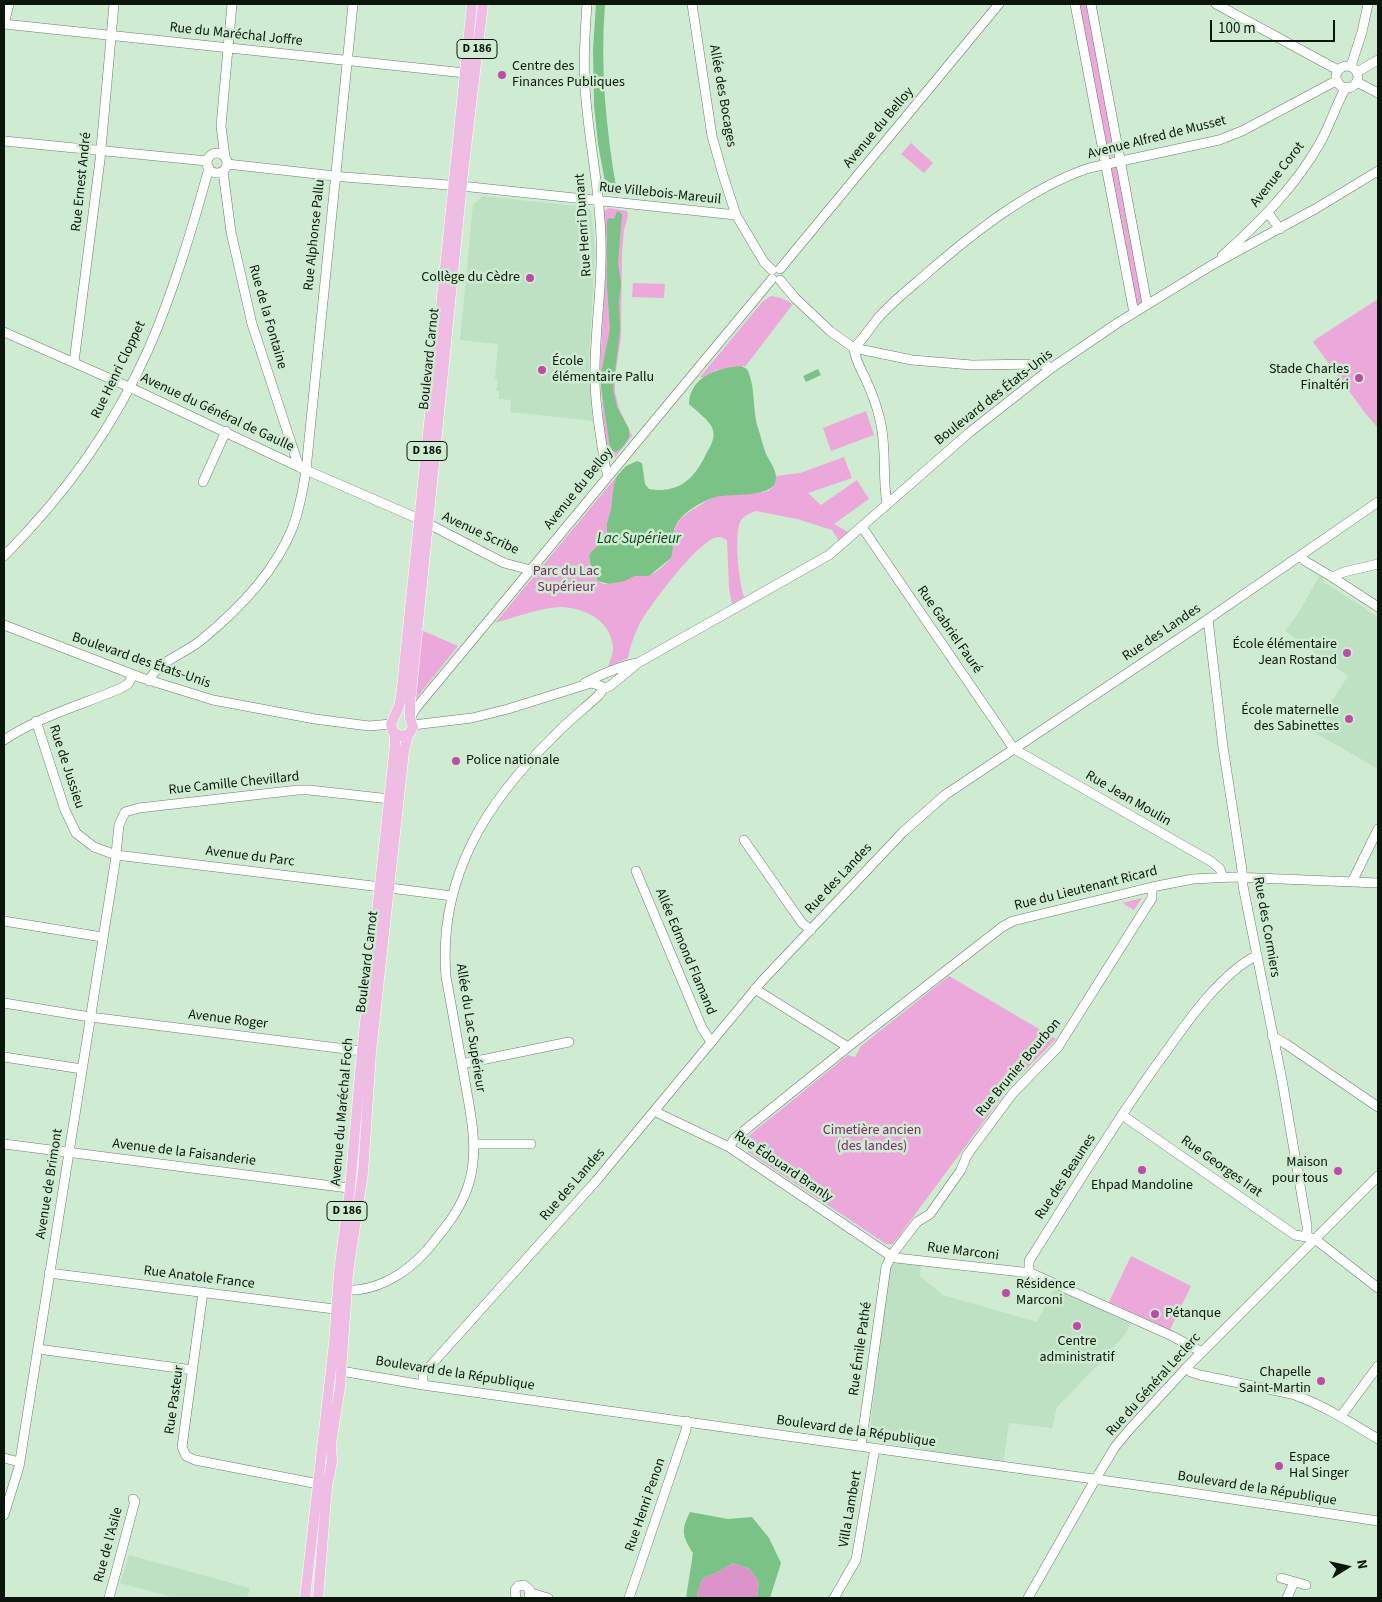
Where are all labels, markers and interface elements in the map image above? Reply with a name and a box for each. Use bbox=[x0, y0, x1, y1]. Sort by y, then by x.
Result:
scale bar bbox=[1212, 10, 1337, 42]
text: 100 m bbox=[1218, 18, 1256, 39]
street label: Rue du Maréchal Joffre bbox=[169, 20, 303, 50]
road number: D 186 bbox=[457, 40, 497, 59]
street label: Allée des Bocages bbox=[705, 44, 739, 148]
place label: Centre des Finances Publiques bbox=[512, 59, 625, 92]
marker: Centre des Finances Publiques bbox=[496, 69, 508, 81]
street label: Avenue du Belloy bbox=[840, 84, 918, 172]
street label: Avenue Alfred de Musset bbox=[1086, 113, 1228, 163]
street label: Rue Ernest André bbox=[68, 131, 96, 233]
street label: Avenue Corot bbox=[1247, 139, 1309, 211]
street label: Rue Henri Dunant bbox=[572, 173, 596, 277]
street label: Rue Alphonse Pallu bbox=[301, 178, 329, 292]
street label: Rue Villebois-Mareuil bbox=[598, 179, 722, 209]
street label: Rue de la Fontaine bbox=[244, 263, 290, 371]
place label: Collège du Cèdre bbox=[421, 270, 520, 286]
marker: Collège du Cèdre bbox=[524, 272, 536, 284]
street label: Boulevard Carnot bbox=[416, 307, 444, 411]
street label: Rue Henri Cloppet bbox=[88, 319, 150, 421]
street label: Boulevard des États-Unis bbox=[932, 347, 1056, 449]
place label: École élémentaire Pallu bbox=[552, 354, 654, 387]
place label: Stade Charles Finaltéri bbox=[1269, 362, 1349, 394]
marker: École élémentaire Pallu bbox=[536, 364, 548, 376]
street label: Avenue du Général de Gaulle bbox=[138, 370, 296, 456]
marker: Stade Charles Finaltéri bbox=[1353, 372, 1365, 384]
road number: D 186 bbox=[407, 442, 447, 461]
street label: Avenue du Belloy bbox=[541, 445, 617, 533]
street label: Avenue Scribe bbox=[439, 509, 521, 559]
water label: Lac Supérieur bbox=[597, 531, 681, 549]
park label: Parc du Lac Supérieur bbox=[533, 564, 599, 596]
street label: Rue Gabriel Fauré bbox=[913, 583, 985, 677]
street label: Rue des Landes bbox=[1120, 601, 1204, 665]
street label: Boulevard des États-Unis bbox=[70, 629, 212, 693]
place label: École élémentaire Jean Rostand bbox=[1233, 637, 1337, 670]
marker: École élémentaire Jean Rostand bbox=[1341, 647, 1353, 659]
place label: École maternelle des Sabinettes bbox=[1241, 703, 1339, 736]
marker: École maternelle des Sabinettes bbox=[1343, 713, 1355, 725]
street label: Rue de Jussieu bbox=[45, 723, 87, 811]
place label: Police nationale bbox=[466, 753, 560, 769]
marker: Police nationale bbox=[450, 755, 462, 767]
street label: Rue Jean Moulin bbox=[1082, 768, 1174, 830]
street label: Rue Camille Chevillard bbox=[168, 769, 300, 799]
street label: Rue des Landes bbox=[802, 840, 876, 918]
street label: Avenue du Parc bbox=[205, 843, 295, 871]
street label: Rue du Lieutenant Ricard bbox=[1013, 863, 1159, 915]
street label: Rue des Cormiers bbox=[1249, 875, 1283, 979]
street label: Allée Edmond Flamand bbox=[651, 886, 719, 1018]
street label: Boulevard Carnot bbox=[353, 910, 383, 1014]
street label: Allée du Lac Supérieur bbox=[452, 962, 488, 1094]
street label: Avenue Roger bbox=[187, 1007, 269, 1033]
street label: Rue Brunier Bourbon bbox=[973, 1015, 1065, 1121]
street label: Avenue du Maréchal Foch bbox=[328, 1037, 358, 1187]
park label: Cimetière ancien (des landes) bbox=[823, 1123, 921, 1156]
street label: Avenue de Brimont bbox=[33, 1128, 67, 1240]
street label: Rue Édouard Branly bbox=[730, 1128, 836, 1206]
street label: Rue des Beaunes bbox=[1032, 1131, 1100, 1223]
street label: Rue Georges Irat bbox=[1177, 1133, 1265, 1201]
street label: Avenue de la Faisanderie bbox=[111, 1136, 257, 1170]
street label: Rue des Landes bbox=[537, 1145, 609, 1225]
place label: Maison pour tous bbox=[1272, 1155, 1328, 1188]
marker: Ehpad Mandoline bbox=[1136, 1164, 1148, 1176]
marker: Maison pour tous bbox=[1332, 1165, 1344, 1177]
place label: Ehpad Mandoline bbox=[1091, 1178, 1193, 1194]
road number: D 186 bbox=[327, 1202, 367, 1220]
street label: Rue Marconi bbox=[926, 1239, 1000, 1265]
street label: Rue Anatole France bbox=[142, 1263, 256, 1293]
place label: Résidence Marconi bbox=[1016, 1277, 1075, 1310]
marker: Résidence Marconi bbox=[1000, 1287, 1012, 1299]
street label: Rue Émile Pathé bbox=[846, 1301, 876, 1397]
place label: Pétanque bbox=[1165, 1306, 1221, 1322]
marker: Pétanque bbox=[1149, 1308, 1161, 1320]
marker: Centre administratif bbox=[1071, 1320, 1083, 1332]
street label: Rue du Général Leclerc bbox=[1103, 1330, 1205, 1440]
place label: Centre administratif bbox=[1040, 1334, 1114, 1366]
street label: Boulevard de la République bbox=[374, 1353, 536, 1395]
street label: Rue Pasteur bbox=[162, 1365, 188, 1435]
place label: Chapelle Saint-Martin bbox=[1239, 1365, 1311, 1398]
marker: Chapelle Saint-Martin bbox=[1315, 1375, 1327, 1387]
street label: Boulevard de la République bbox=[775, 1412, 937, 1452]
place label: Espace Hal Singer bbox=[1289, 1450, 1349, 1482]
street label: Rue Henri Penon bbox=[622, 1456, 670, 1554]
marker: Espace Hal Singer bbox=[1273, 1460, 1285, 1472]
street label: Boulevard de la République bbox=[1176, 1468, 1338, 1510]
street label: Villa Lambert bbox=[836, 1469, 866, 1549]
street label: Rue de l'Asile bbox=[91, 1506, 127, 1584]
north arrow bbox=[1322, 1542, 1372, 1592]
text: N bbox=[1351, 1558, 1372, 1571]

